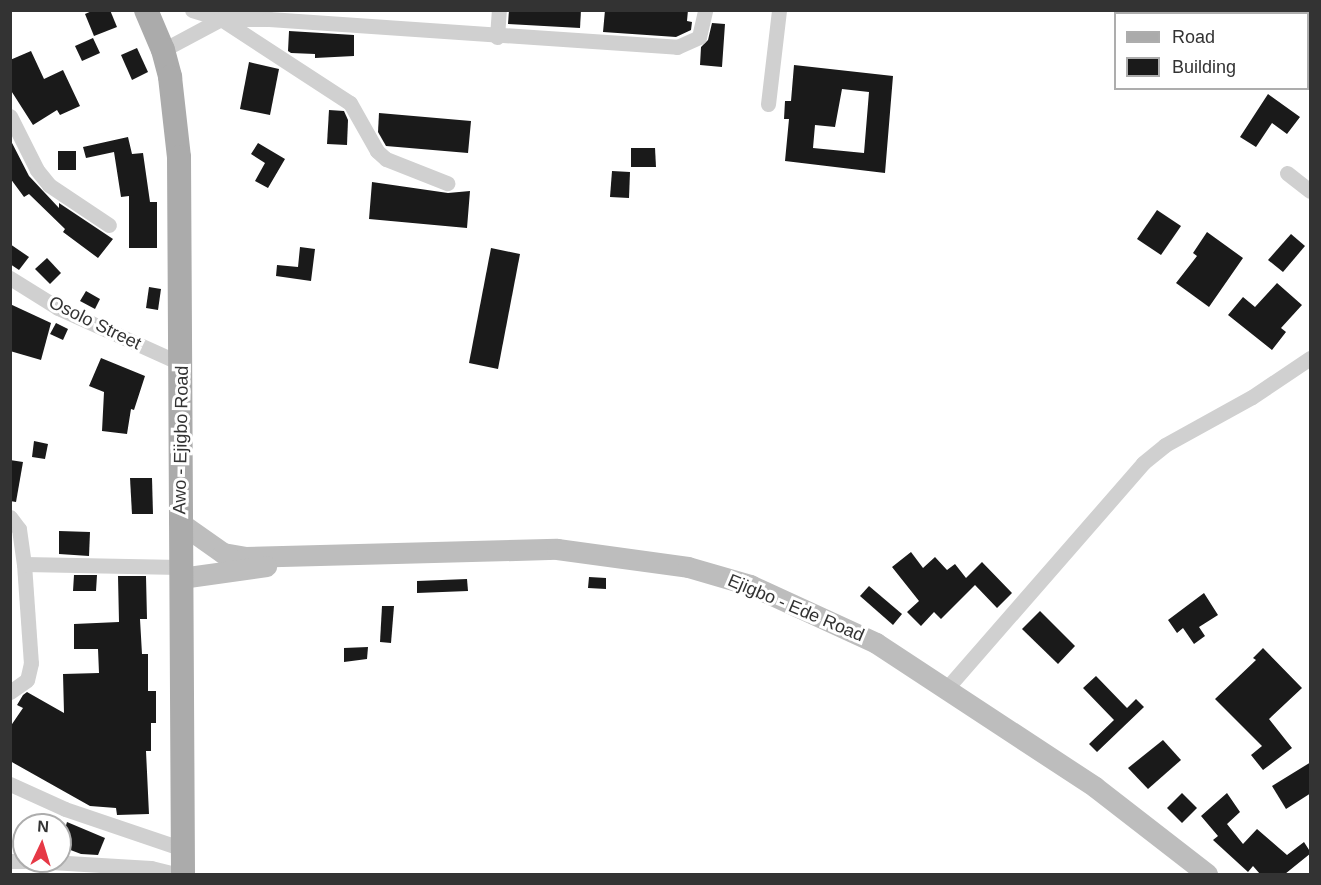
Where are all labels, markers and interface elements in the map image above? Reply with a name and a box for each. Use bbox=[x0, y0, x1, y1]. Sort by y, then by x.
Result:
legend bbox=[1114, 12, 1309, 90]
text: Road bbox=[1172, 27, 1215, 47]
text: Building bbox=[1172, 57, 1236, 77]
street label: Osolo Street bbox=[45, 291, 145, 355]
street label: Awo - Ejigbo Road bbox=[169, 365, 193, 515]
street label: Ejigbo - Ede Road bbox=[725, 570, 867, 646]
north arrow bbox=[12, 813, 72, 873]
text: N bbox=[37, 818, 50, 835]

